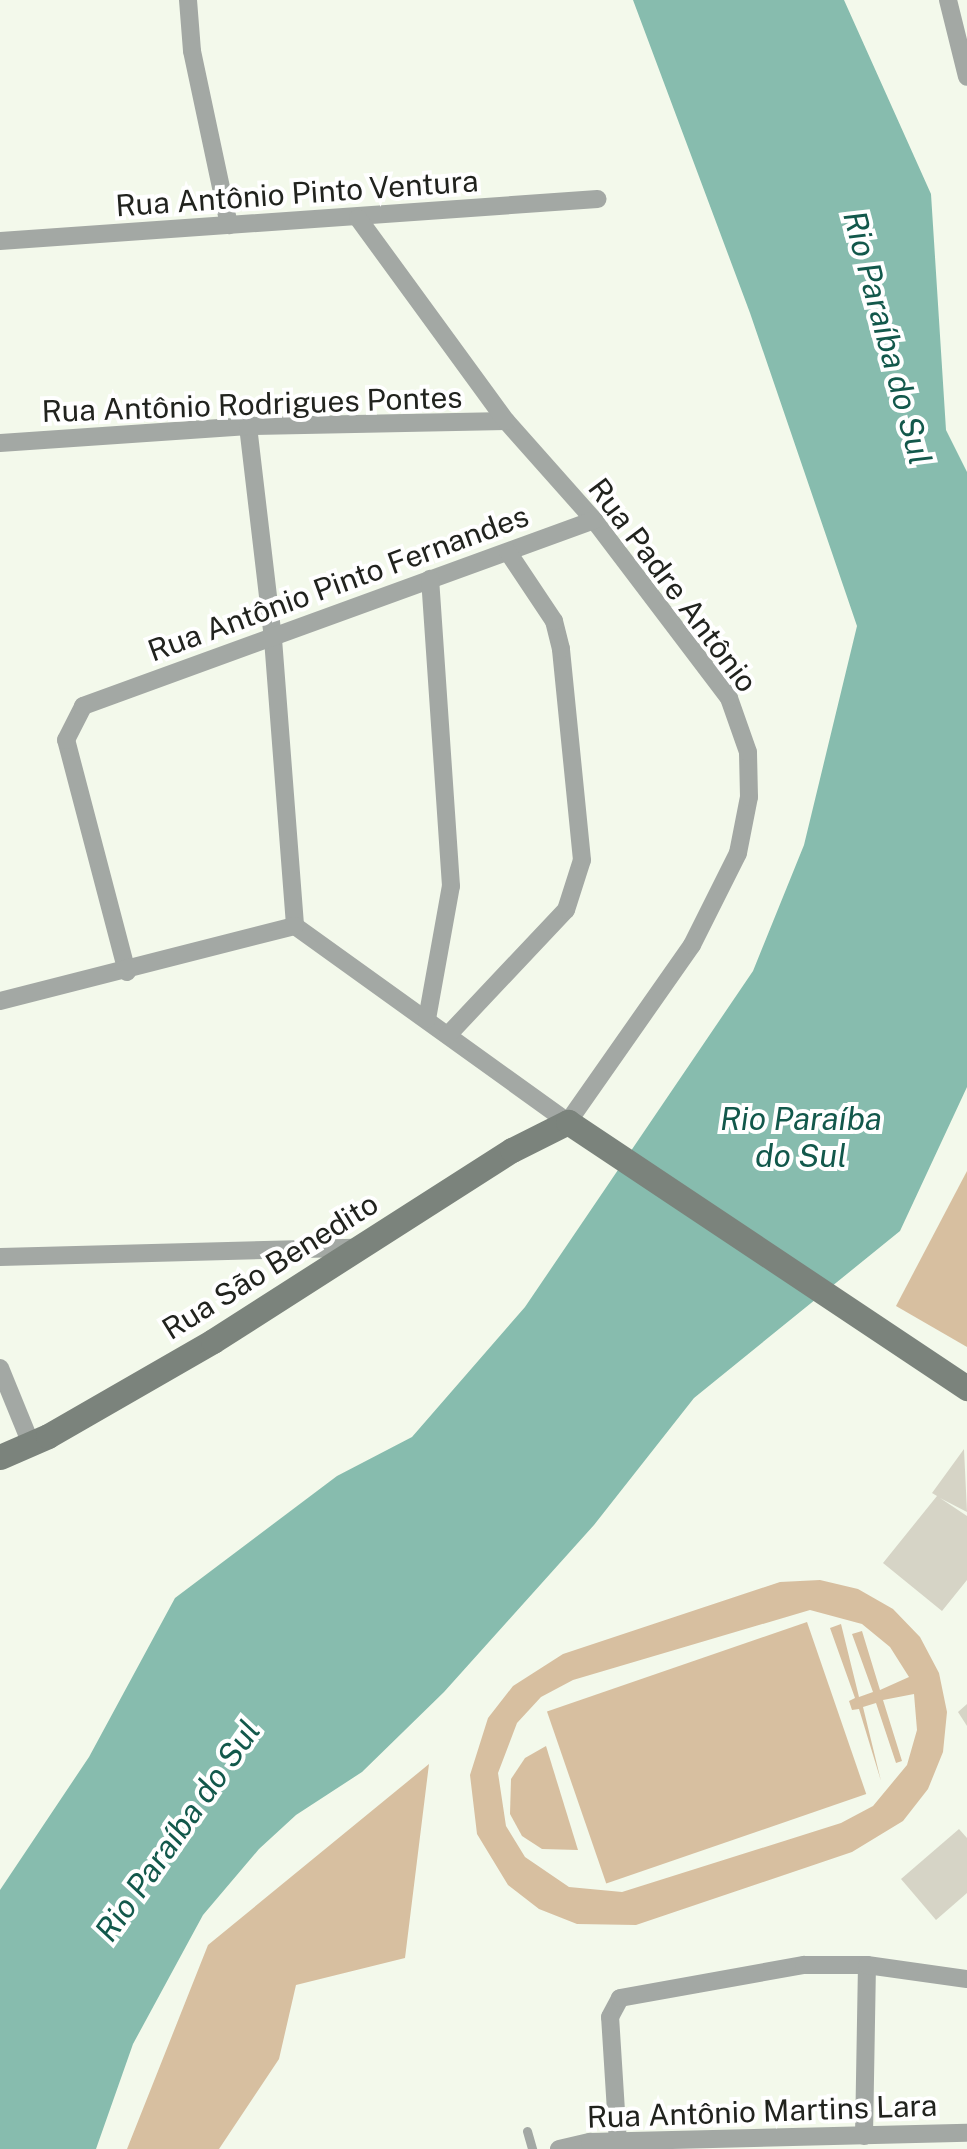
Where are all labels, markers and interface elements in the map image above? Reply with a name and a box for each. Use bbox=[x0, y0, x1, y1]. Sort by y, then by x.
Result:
street label: Rua Antônio Pinto Ventura bbox=[114, 162, 480, 224]
water label: Rio Paraíba do Sul bbox=[835, 207, 939, 469]
street label: Rua Antônio Rodrigues Pontes bbox=[41, 379, 463, 429]
street label: Rua Padre Antônio bbox=[581, 471, 765, 699]
street label: Rua Antônio Pinto Fernandes bbox=[143, 497, 533, 669]
water label: Rio Paraíba do Sul bbox=[720, 1101, 882, 1176]
street label: Rua São Benedito bbox=[156, 1185, 384, 1347]
water label: Rio Paraíba do Sul bbox=[87, 1713, 269, 1949]
street label: Rua Antônio Martins Lara bbox=[586, 2087, 938, 2135]

